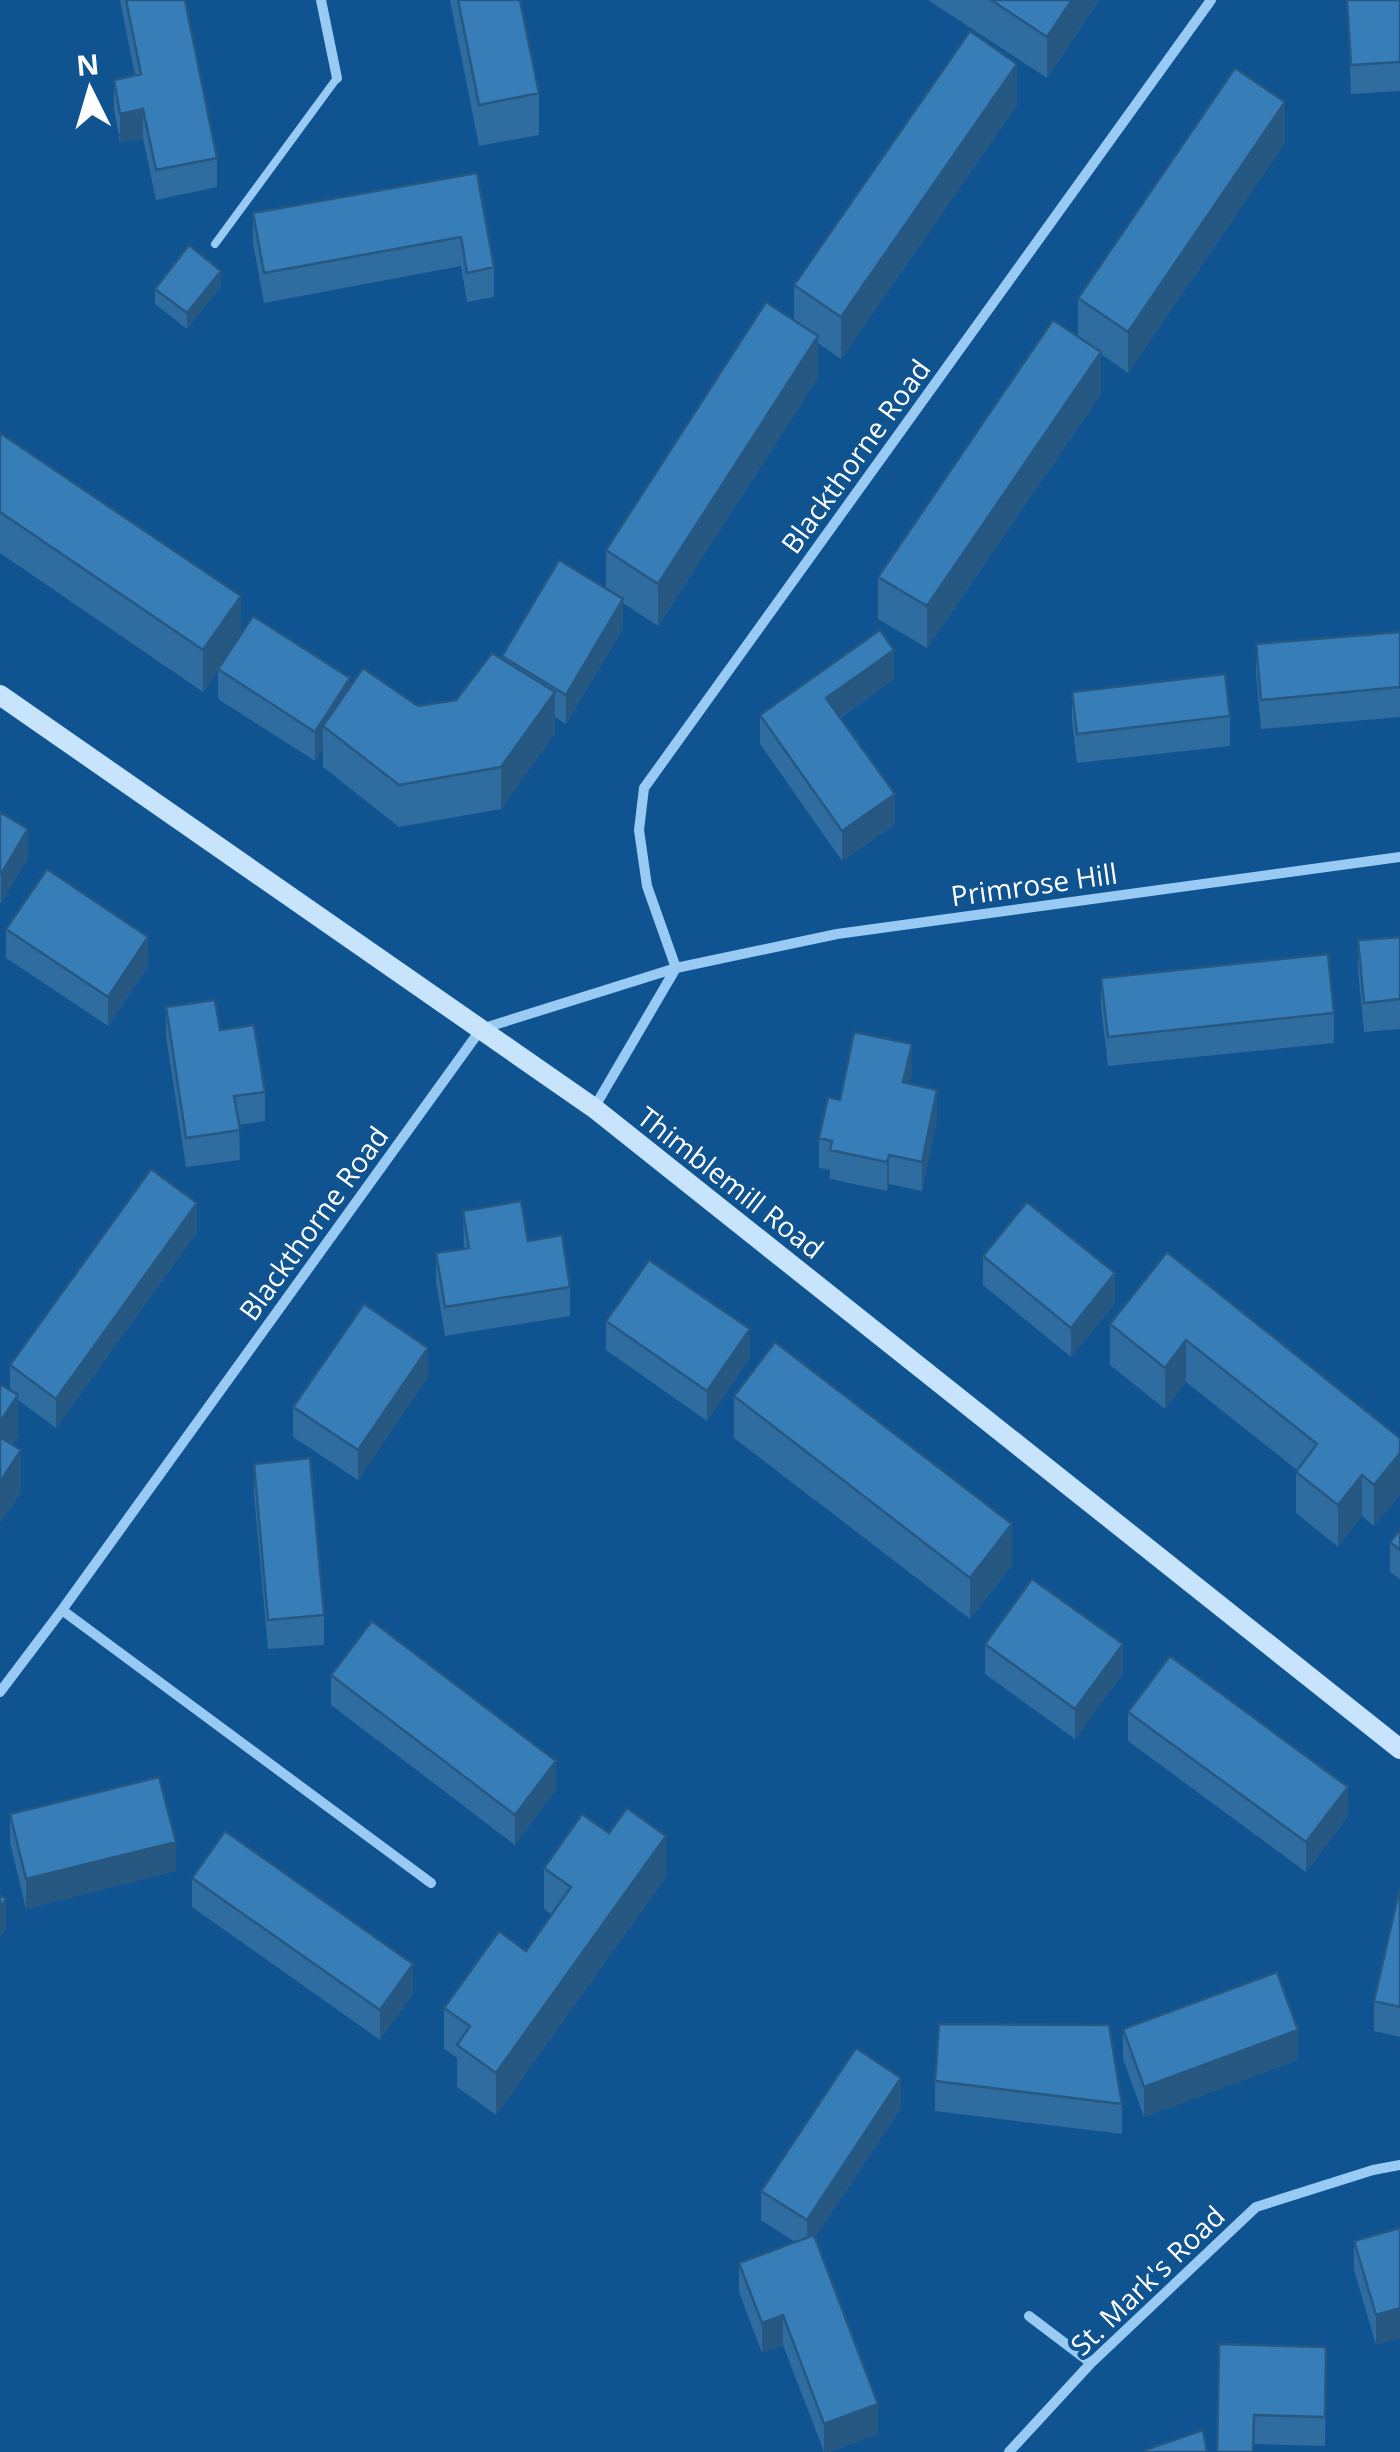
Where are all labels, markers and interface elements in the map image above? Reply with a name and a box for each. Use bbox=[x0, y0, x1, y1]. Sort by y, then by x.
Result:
north arrow bbox=[40, 40, 140, 140]
text: N bbox=[75, 44, 101, 84]
street label: Blackthorne Road bbox=[772, 351, 938, 561]
street label: Primrose Hill bbox=[948, 854, 1120, 914]
street label: Thimblemill Road bbox=[630, 1097, 832, 1267]
street label: Blackthorne Road bbox=[230, 1118, 396, 1328]
street label: St. Mark's Road bbox=[1062, 2197, 1232, 2363]

